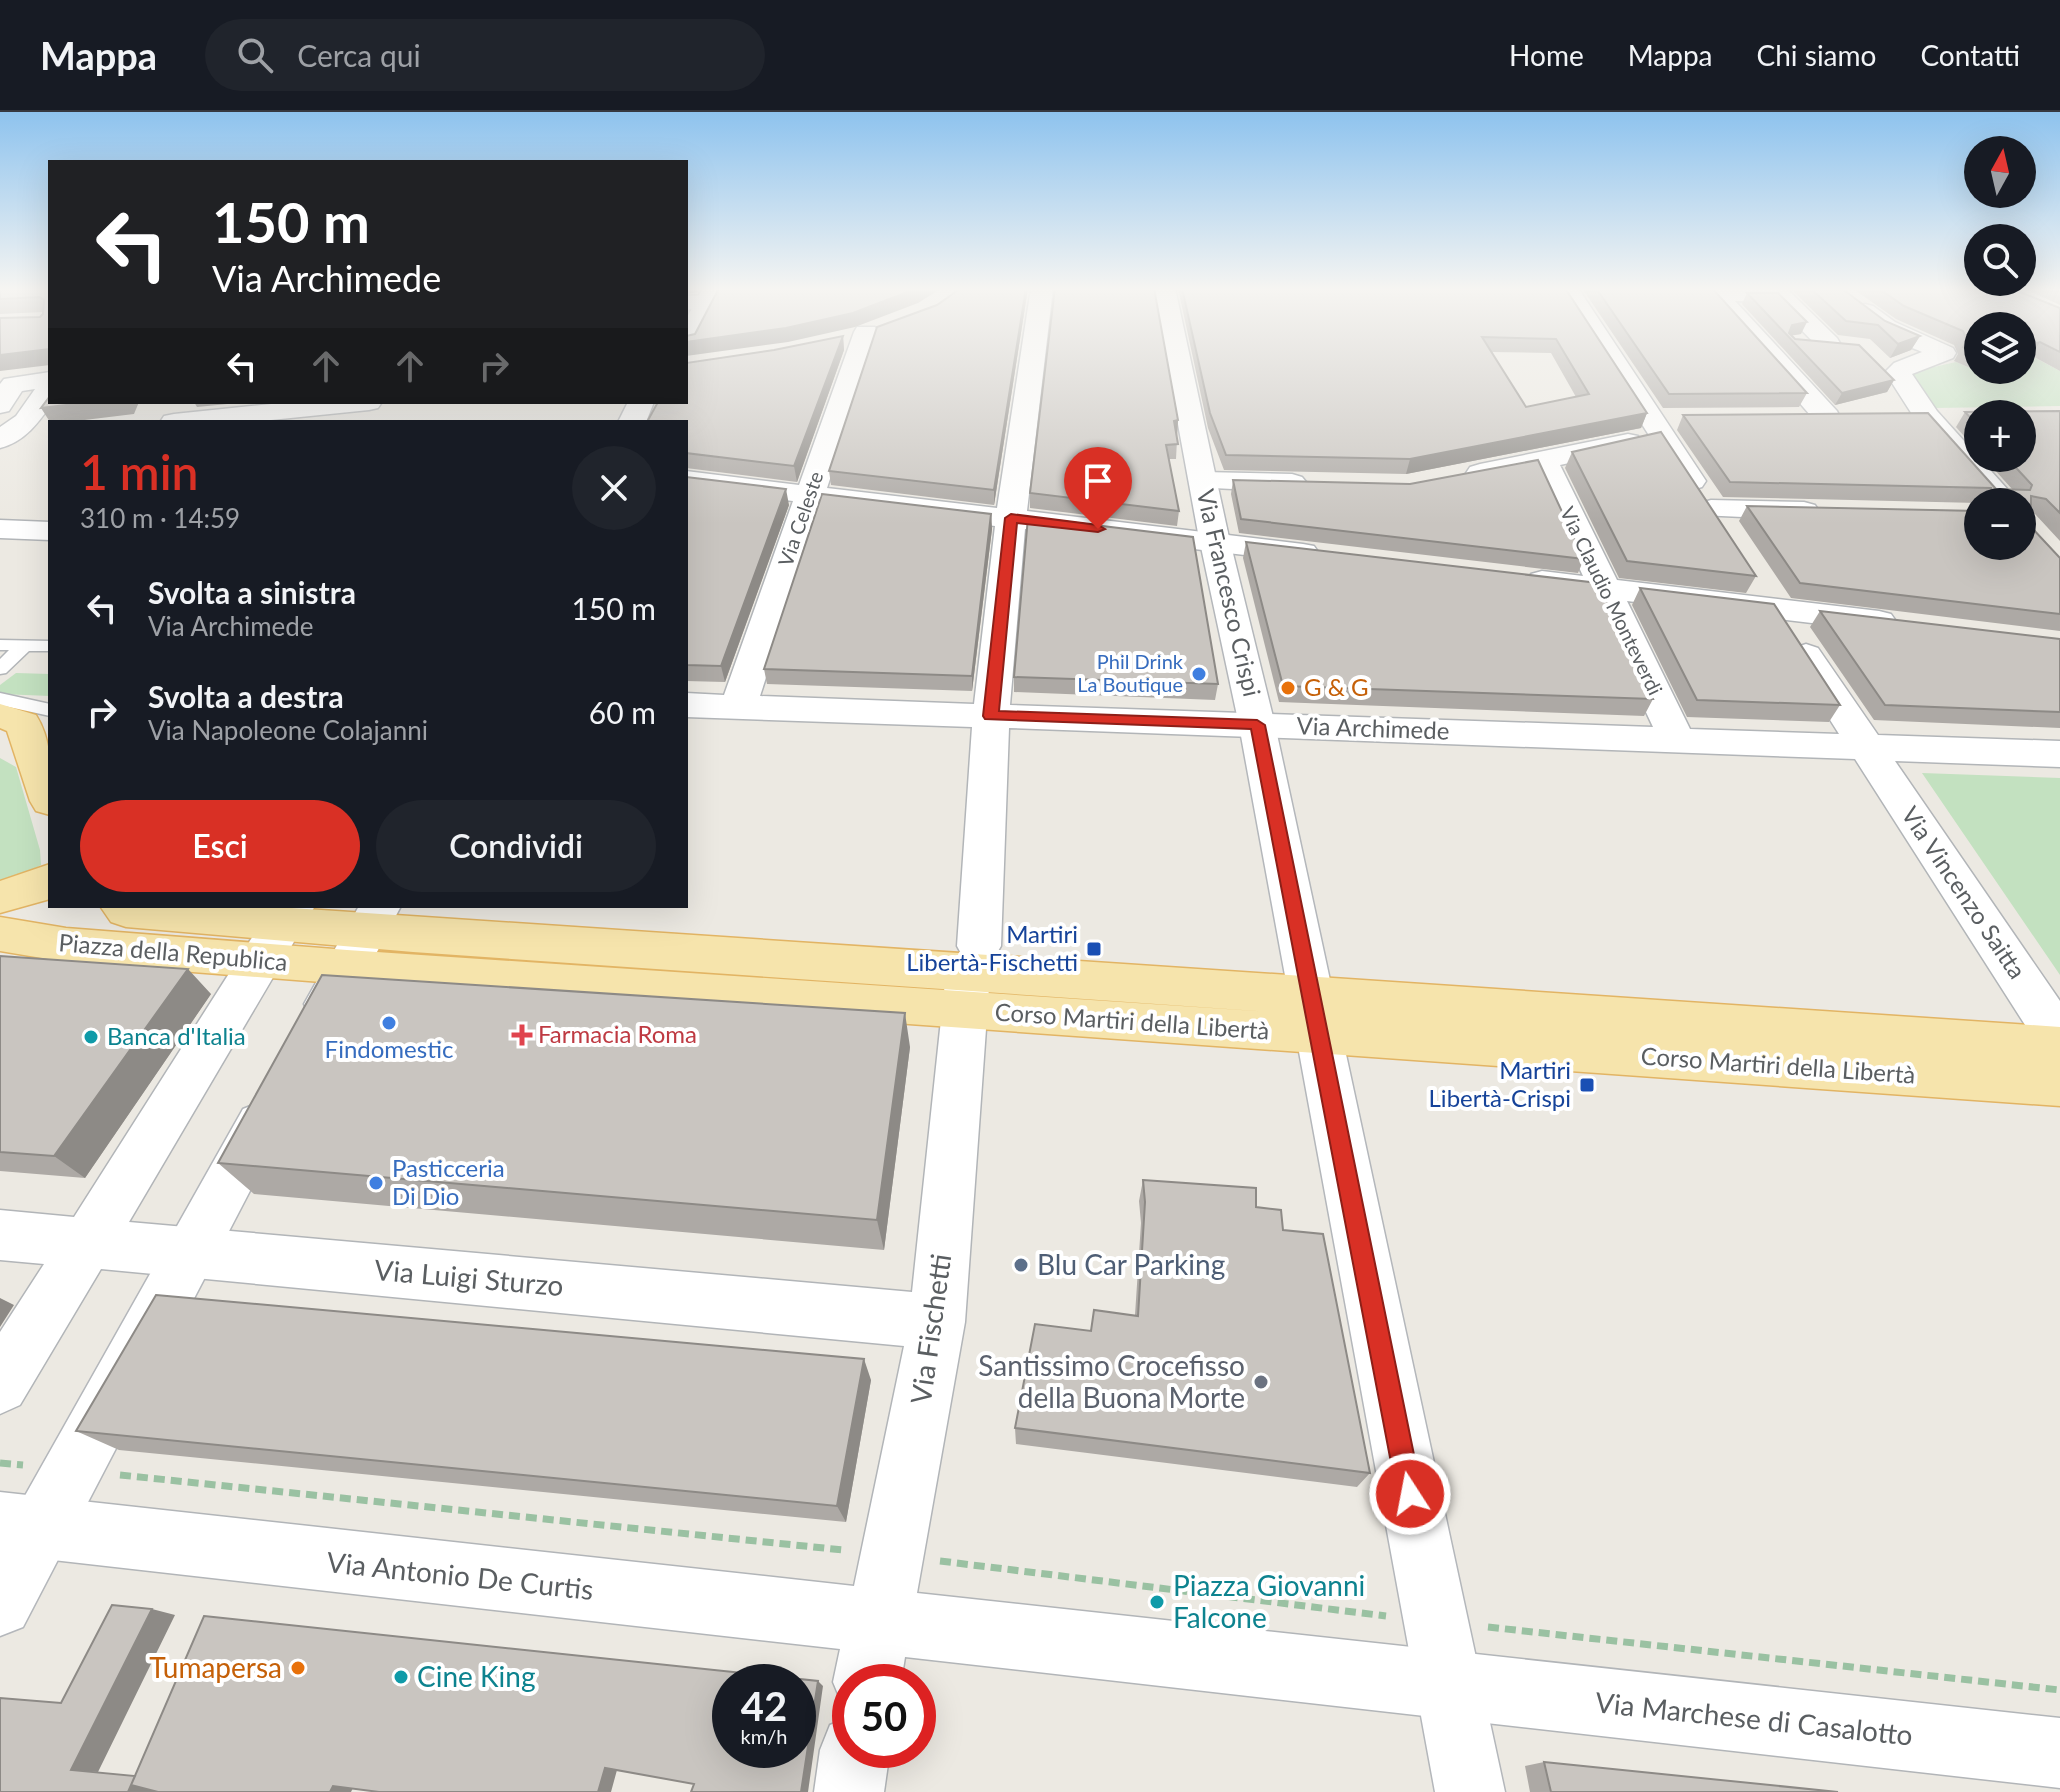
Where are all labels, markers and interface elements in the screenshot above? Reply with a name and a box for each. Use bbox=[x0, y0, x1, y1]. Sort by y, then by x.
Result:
search box bbox=[205, 19, 765, 91]
text: Mappa bbox=[40, 32, 157, 78]
icon: search bbox=[233, 33, 277, 77]
text: Cerca qui bbox=[297, 37, 421, 73]
text: Home bbox=[1509, 38, 1584, 72]
text: Mappa bbox=[1628, 38, 1713, 72]
text: Chi siamo bbox=[1757, 38, 1876, 72]
text: Contatti bbox=[1920, 38, 2020, 72]
north arrow bbox=[1964, 136, 2036, 208]
map controls bbox=[1964, 136, 2036, 560]
text: 150 m bbox=[212, 188, 370, 255]
icon: left bbox=[80, 192, 184, 296]
button: search bbox=[1964, 224, 2036, 296]
text: Via Archimede bbox=[212, 256, 441, 300]
button: layers bbox=[1964, 312, 2036, 384]
icon: left bbox=[220, 344, 264, 388]
icon: ahead bbox=[304, 344, 348, 388]
icon: ahead bbox=[388, 344, 432, 388]
icon: right bbox=[472, 344, 516, 388]
button: + bbox=[1964, 400, 2036, 472]
text: 1 min bbox=[80, 443, 198, 500]
button: close bbox=[572, 446, 656, 530]
pin bbox=[1064, 447, 1132, 529]
icon: arrive bbox=[1076, 459, 1120, 503]
street label: Via Celeste bbox=[773, 468, 827, 569]
street label: Via Francesco Crispi bbox=[1192, 486, 1267, 699]
button: − bbox=[1964, 488, 2036, 560]
text: 310 m · 14:59 bbox=[80, 502, 240, 534]
street label: Via Claudio Monteverdi bbox=[1556, 502, 1668, 699]
text: Svolta a sinistra bbox=[148, 574, 356, 610]
icon: left bbox=[80, 586, 124, 630]
text: 150 m bbox=[571, 590, 656, 626]
text: Via Archimede bbox=[148, 610, 314, 642]
place label: Phil Drink La Boutique bbox=[1077, 649, 1184, 696]
marker: Phil Drink La Boutique bbox=[1190, 665, 1208, 683]
place label: G & G bbox=[1304, 672, 1368, 701]
text: Svolta a destra bbox=[148, 678, 344, 714]
marker: G & G bbox=[1279, 679, 1297, 697]
icon: right bbox=[80, 690, 124, 734]
text: 60 m bbox=[589, 694, 656, 730]
street label: Via Archimede bbox=[1296, 710, 1450, 745]
text: Via Napoleone Colajanni bbox=[148, 714, 428, 746]
button: Esci bbox=[80, 800, 360, 892]
button: Condividi bbox=[376, 800, 656, 892]
street label: Via Vincenzo Saitta bbox=[1896, 801, 2033, 984]
place label: Martiri Libertà-Fischetti bbox=[906, 919, 1078, 976]
street label: Piazza della Republica bbox=[58, 927, 289, 976]
marker: Martiri Libertà-Fischetti bbox=[1085, 940, 1103, 958]
street label: Corso Martiri della Libertà bbox=[994, 996, 1270, 1045]
marker: Findomestic bbox=[380, 1014, 398, 1032]
place label: Farmacia Roma bbox=[538, 1019, 697, 1048]
place label: Banca d'Italia bbox=[107, 1021, 246, 1050]
marker: Farmacia Roma bbox=[513, 1026, 531, 1044]
marker: Banca d'Italia bbox=[82, 1028, 100, 1046]
place label: Findomestic bbox=[325, 1034, 453, 1063]
street label: Corso Martiri della Libertà bbox=[1640, 1040, 1916, 1089]
place label: Martiri Libertà-Crispi bbox=[1429, 1055, 1571, 1112]
marker: Martiri Libertà-Crispi bbox=[1578, 1076, 1596, 1094]
place label: Pasticceria Di Dio bbox=[392, 1153, 505, 1210]
marker: Pasticceria Di Dio bbox=[367, 1174, 385, 1192]
place label: Blu Car Parking bbox=[1037, 1247, 1225, 1281]
street label: Via Luigi Sturzo bbox=[373, 1252, 565, 1302]
street label: Via Fischetti bbox=[903, 1252, 957, 1406]
marker: Blu Car Parking bbox=[1012, 1256, 1030, 1274]
place label: Santissimo Crocefisso della Buona Morte bbox=[978, 1348, 1245, 1414]
marker: Santissimo Crocefisso della Buona Morte bbox=[1252, 1373, 1270, 1391]
position arrow bbox=[1368, 1452, 1452, 1536]
street label: Via Antonio De Curtis bbox=[325, 1544, 595, 1606]
place label: Piazza Giovanni Falcone bbox=[1173, 1568, 1365, 1634]
marker: Piazza Giovanni Falcone bbox=[1148, 1593, 1166, 1611]
place label: Tumapersa bbox=[149, 1650, 282, 1684]
marker: Tumapersa bbox=[289, 1659, 307, 1677]
place label: Cine King bbox=[417, 1659, 535, 1693]
speed limit sign: 50 bbox=[832, 1664, 936, 1768]
marker: Cine King bbox=[392, 1668, 410, 1686]
text: 42 bbox=[741, 1682, 787, 1730]
street label: Via Marchese di Casalotto bbox=[1594, 1684, 1915, 1752]
text: km/h bbox=[741, 1724, 787, 1748]

